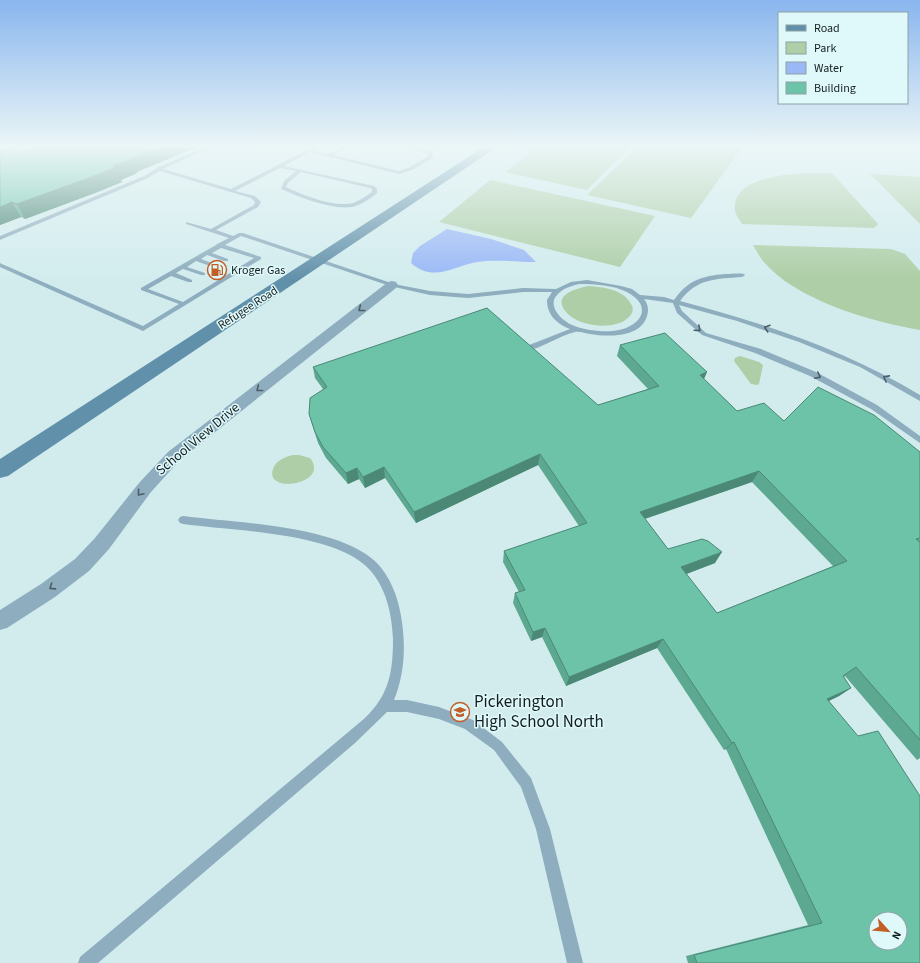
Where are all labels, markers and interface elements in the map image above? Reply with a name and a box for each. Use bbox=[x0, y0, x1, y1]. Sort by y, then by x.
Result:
legend bbox=[778, 12, 908, 104]
text: Road bbox=[814, 20, 840, 37]
text: Park bbox=[814, 40, 836, 57]
text: Water bbox=[814, 60, 844, 77]
text: Building bbox=[814, 80, 856, 97]
fuel station icon: Kroger Gas bbox=[206, 259, 228, 281]
place label: Kroger Gas bbox=[231, 262, 285, 279]
street label: Refugee Road bbox=[215, 282, 281, 334]
one-way arrow bbox=[359, 304, 366, 311]
one-way arrow bbox=[693, 324, 701, 331]
one-way arrow bbox=[763, 324, 770, 333]
one-way arrow bbox=[814, 372, 821, 379]
one-way arrow bbox=[883, 375, 891, 383]
one-way arrow bbox=[256, 384, 263, 391]
street label: School View Drive bbox=[152, 398, 244, 480]
one-way arrow bbox=[138, 488, 145, 496]
one-way arrow bbox=[49, 582, 56, 590]
place label: Pickerington High School North bbox=[474, 690, 604, 734]
school or university icon: Pickerington High School North bbox=[449, 701, 471, 723]
north arrow bbox=[868, 911, 908, 951]
text: N bbox=[888, 929, 905, 942]

